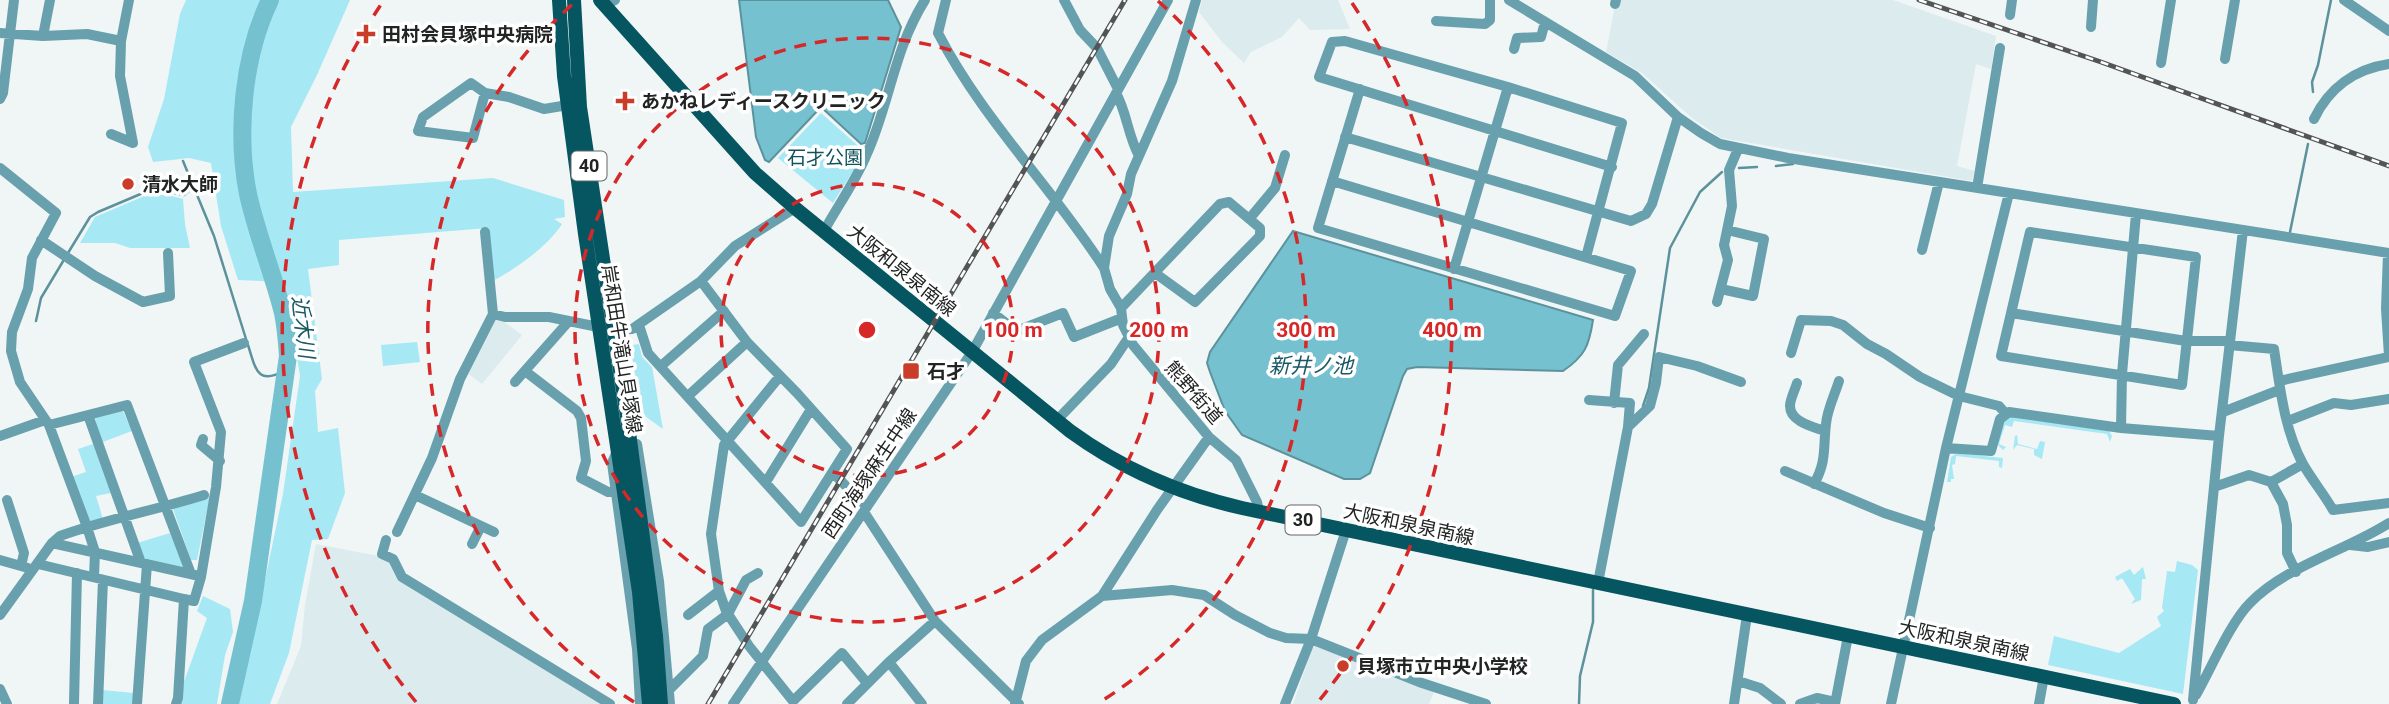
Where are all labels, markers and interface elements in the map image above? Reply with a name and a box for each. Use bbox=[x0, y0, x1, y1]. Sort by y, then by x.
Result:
place label: 田村会貝塚中央病院 bbox=[382, 23, 553, 46]
marker: 田村会貝塚中央病院 bbox=[356, 24, 376, 44]
place label: あかねレディースクリニック bbox=[641, 90, 886, 113]
marker: あかねレディースクリニック bbox=[615, 91, 635, 111]
park label: 石才公園 bbox=[787, 146, 863, 169]
road number: 40 bbox=[572, 152, 606, 181]
place label: 清水大師 bbox=[142, 173, 218, 196]
marker: 清水大師 bbox=[120, 176, 136, 192]
street label: 大阪和泉泉南線 bbox=[843, 220, 961, 321]
street label: 岸和田牛滝山貝塚線 bbox=[597, 263, 646, 435]
water label: 近木川 bbox=[287, 294, 319, 362]
centre of rings bbox=[855, 318, 879, 342]
text: 100 m bbox=[983, 318, 1043, 342]
text: 200 m bbox=[1129, 318, 1189, 342]
text: 300 m bbox=[1276, 318, 1336, 342]
text: 400 m bbox=[1422, 318, 1482, 342]
water label: 新井ノ池 bbox=[1269, 354, 1355, 378]
street label: 熊野街道 bbox=[1160, 356, 1227, 429]
place label: 石才 bbox=[927, 360, 965, 383]
marker: 石才 bbox=[901, 361, 921, 381]
street label: 西町海塚麻生中線 bbox=[817, 404, 921, 543]
street label: 大阪和泉泉南線 bbox=[1341, 499, 1476, 550]
road number: 30 bbox=[1286, 506, 1320, 534]
street label: 大阪和泉泉南線 bbox=[1896, 615, 2031, 666]
place label: 貝塚市立中央小学校 bbox=[1357, 655, 1528, 678]
marker: 貝塚市立中央小学校 bbox=[1335, 658, 1351, 674]

